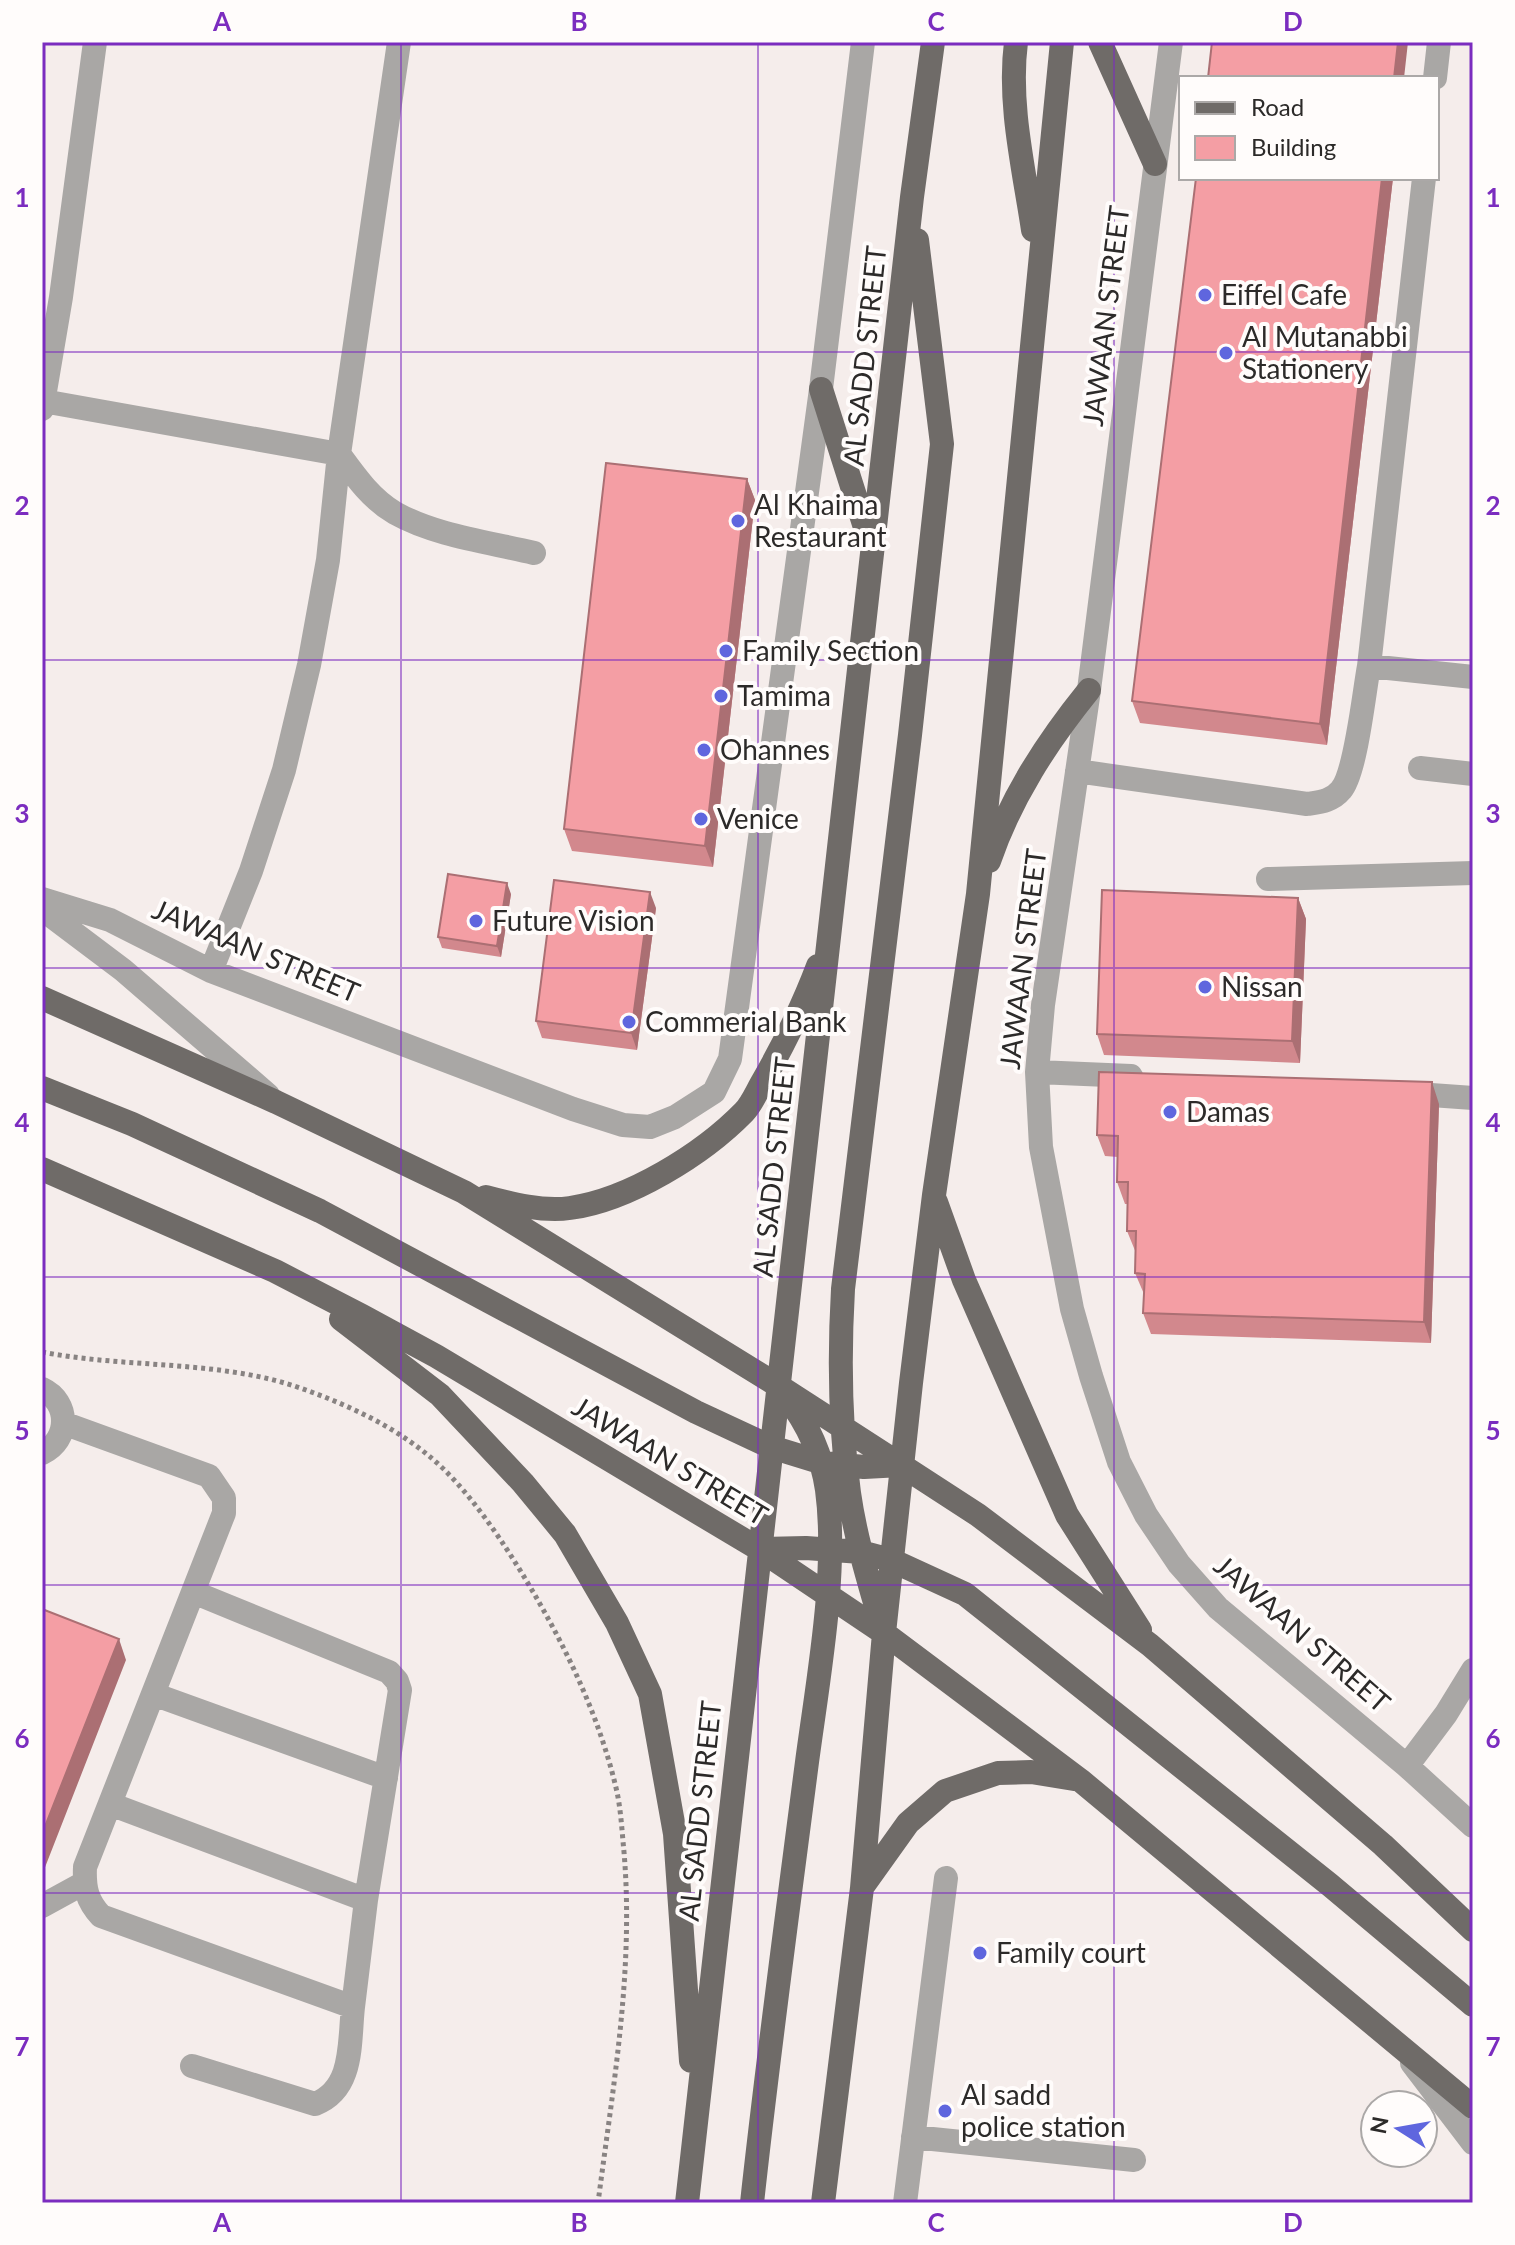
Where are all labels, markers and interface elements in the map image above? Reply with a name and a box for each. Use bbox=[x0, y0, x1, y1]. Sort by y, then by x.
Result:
text: A bbox=[212, 5, 232, 37]
text: B bbox=[570, 5, 588, 37]
text: C bbox=[927, 5, 945, 37]
text: D bbox=[1283, 5, 1303, 37]
legend bbox=[1179, 76, 1439, 180]
text: Road bbox=[1251, 92, 1304, 121]
text: Building bbox=[1251, 132, 1336, 161]
text: 1 bbox=[14, 181, 30, 213]
text: 1 bbox=[1485, 181, 1501, 213]
street label: JAWAAN STREET bbox=[1075, 203, 1135, 428]
street label: AL SADD STREET bbox=[836, 244, 893, 468]
place label: Eiffel Cafe bbox=[1221, 277, 1347, 311]
marker: Eiffel Cafe bbox=[1196, 286, 1214, 304]
place label: Al Mutanabbi Stationery bbox=[1242, 319, 1408, 385]
marker: Al Mutanabbi Stationery bbox=[1217, 344, 1235, 362]
place label: Al Khaima Restaurant bbox=[754, 487, 886, 553]
text: 2 bbox=[14, 489, 30, 521]
text: 2 bbox=[1485, 489, 1501, 521]
marker: Al Khaima Restaurant bbox=[729, 512, 747, 530]
place label: Family Section bbox=[742, 633, 919, 667]
marker: Family Section bbox=[717, 642, 735, 660]
place label: Tamima bbox=[737, 678, 831, 712]
marker: Tamima bbox=[712, 687, 730, 705]
place label: Ohannes bbox=[720, 732, 830, 766]
marker: Ohannes bbox=[695, 741, 713, 759]
text: 3 bbox=[14, 797, 30, 829]
text: 3 bbox=[1485, 797, 1501, 829]
place label: Venice bbox=[717, 801, 799, 835]
marker: Venice bbox=[692, 810, 710, 828]
street label: JAWAAN STREET bbox=[992, 846, 1052, 1071]
street label: JAWAAN STREET bbox=[148, 891, 366, 1009]
place label: Future Vision bbox=[492, 903, 655, 937]
marker: Future Vision bbox=[467, 912, 485, 930]
place label: Nissan bbox=[1221, 969, 1303, 1003]
marker: Nissan bbox=[1196, 978, 1214, 996]
place label: Commerial Bank bbox=[645, 1004, 847, 1038]
marker: Commerial Bank bbox=[620, 1013, 638, 1031]
street label: AL SADD STREET bbox=[745, 1055, 802, 1279]
place label: Damas bbox=[1186, 1094, 1270, 1128]
marker: Damas bbox=[1161, 1103, 1179, 1121]
text: 4 bbox=[14, 1106, 30, 1138]
text: 4 bbox=[1485, 1106, 1501, 1138]
street label: JAWAAN STREET bbox=[567, 1388, 775, 1532]
text: 5 bbox=[14, 1414, 30, 1446]
text: 5 bbox=[1485, 1414, 1501, 1446]
street label: JAWAAN STREET bbox=[1208, 1548, 1398, 1719]
street label: AL SADD STREET bbox=[671, 1699, 728, 1923]
text: 6 bbox=[14, 1722, 30, 1754]
text: 6 bbox=[1485, 1722, 1501, 1754]
place label: Family court bbox=[996, 1935, 1146, 1969]
marker: Family court bbox=[971, 1944, 989, 1962]
text: 7 bbox=[14, 2030, 30, 2062]
text: 7 bbox=[1485, 2030, 1501, 2062]
place label: Al sadd police station bbox=[961, 2077, 1126, 2143]
north arrow bbox=[1359, 2089, 1439, 2169]
marker: Al sadd police station bbox=[936, 2102, 954, 2120]
text: N bbox=[1364, 2114, 1394, 2136]
text: A bbox=[212, 2206, 232, 2238]
text: B bbox=[570, 2206, 588, 2238]
text: C bbox=[927, 2206, 945, 2238]
text: D bbox=[1283, 2206, 1303, 2238]

